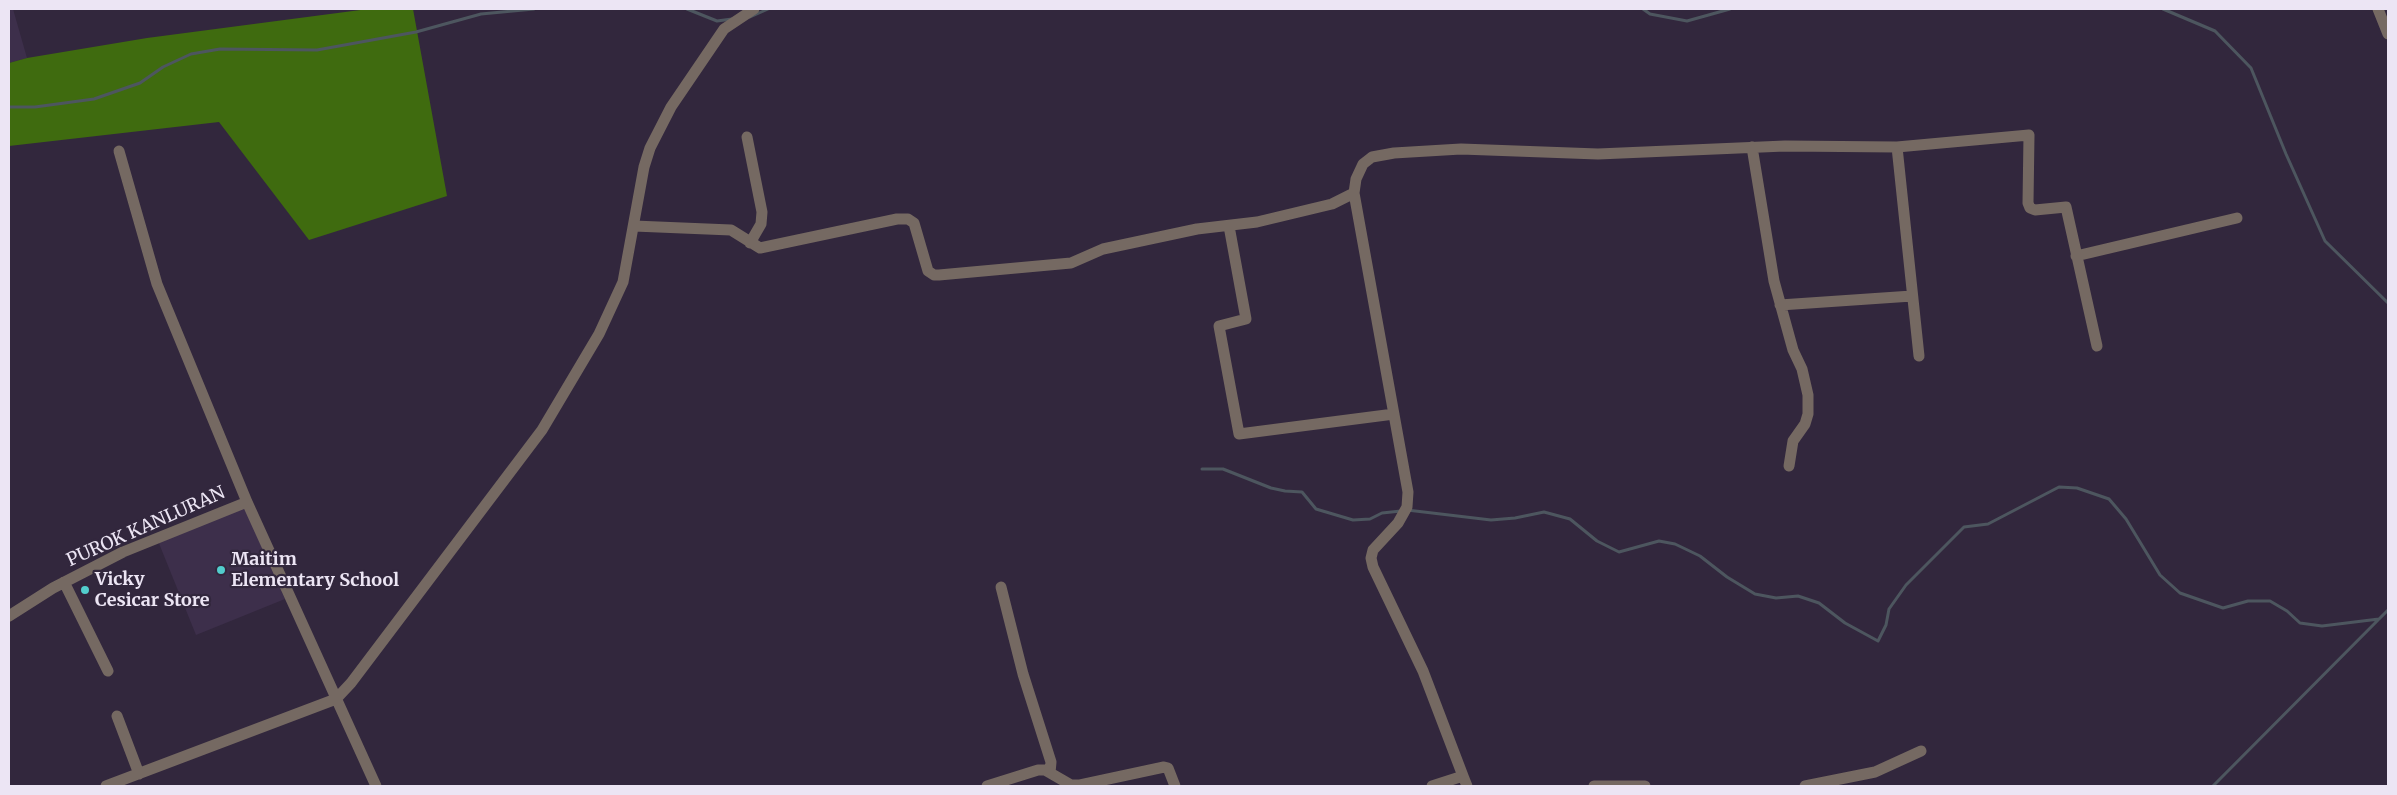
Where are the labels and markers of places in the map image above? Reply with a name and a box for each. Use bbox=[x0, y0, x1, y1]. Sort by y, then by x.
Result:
place label: Maitim Elementary School bbox=[231, 549, 399, 592]
marker: Maitim Elementary School bbox=[215, 564, 227, 576]
place label: Vicky Cesicar Store bbox=[95, 569, 210, 612]
marker: Vicky Cesicar Store bbox=[79, 584, 91, 596]

